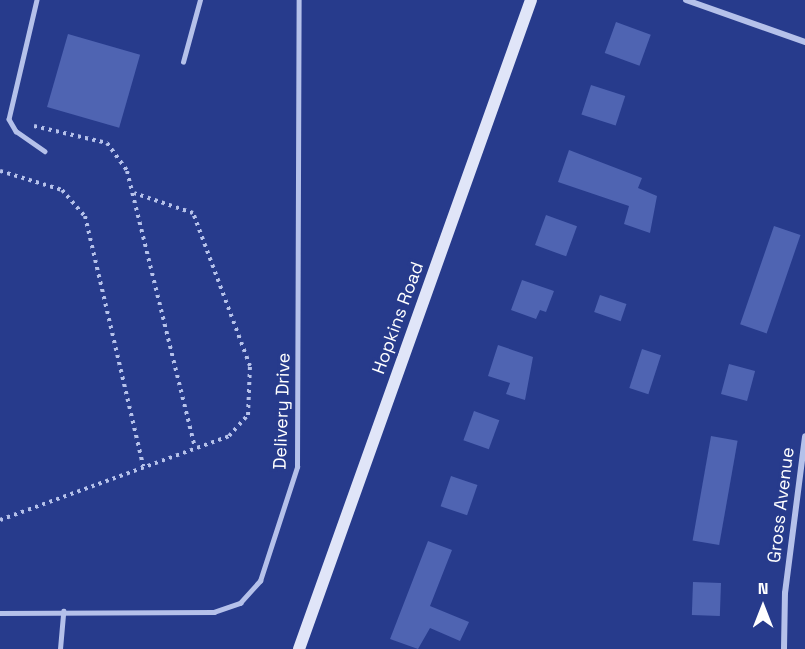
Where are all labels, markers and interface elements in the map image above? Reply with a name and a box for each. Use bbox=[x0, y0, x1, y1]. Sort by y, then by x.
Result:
street label: Hopkins Road bbox=[368, 259, 428, 377]
street label: Delivery Drive bbox=[269, 352, 295, 470]
street label: Gross Avenue bbox=[763, 446, 799, 564]
north arrow bbox=[733, 577, 793, 637]
text: N bbox=[758, 578, 768, 599]

